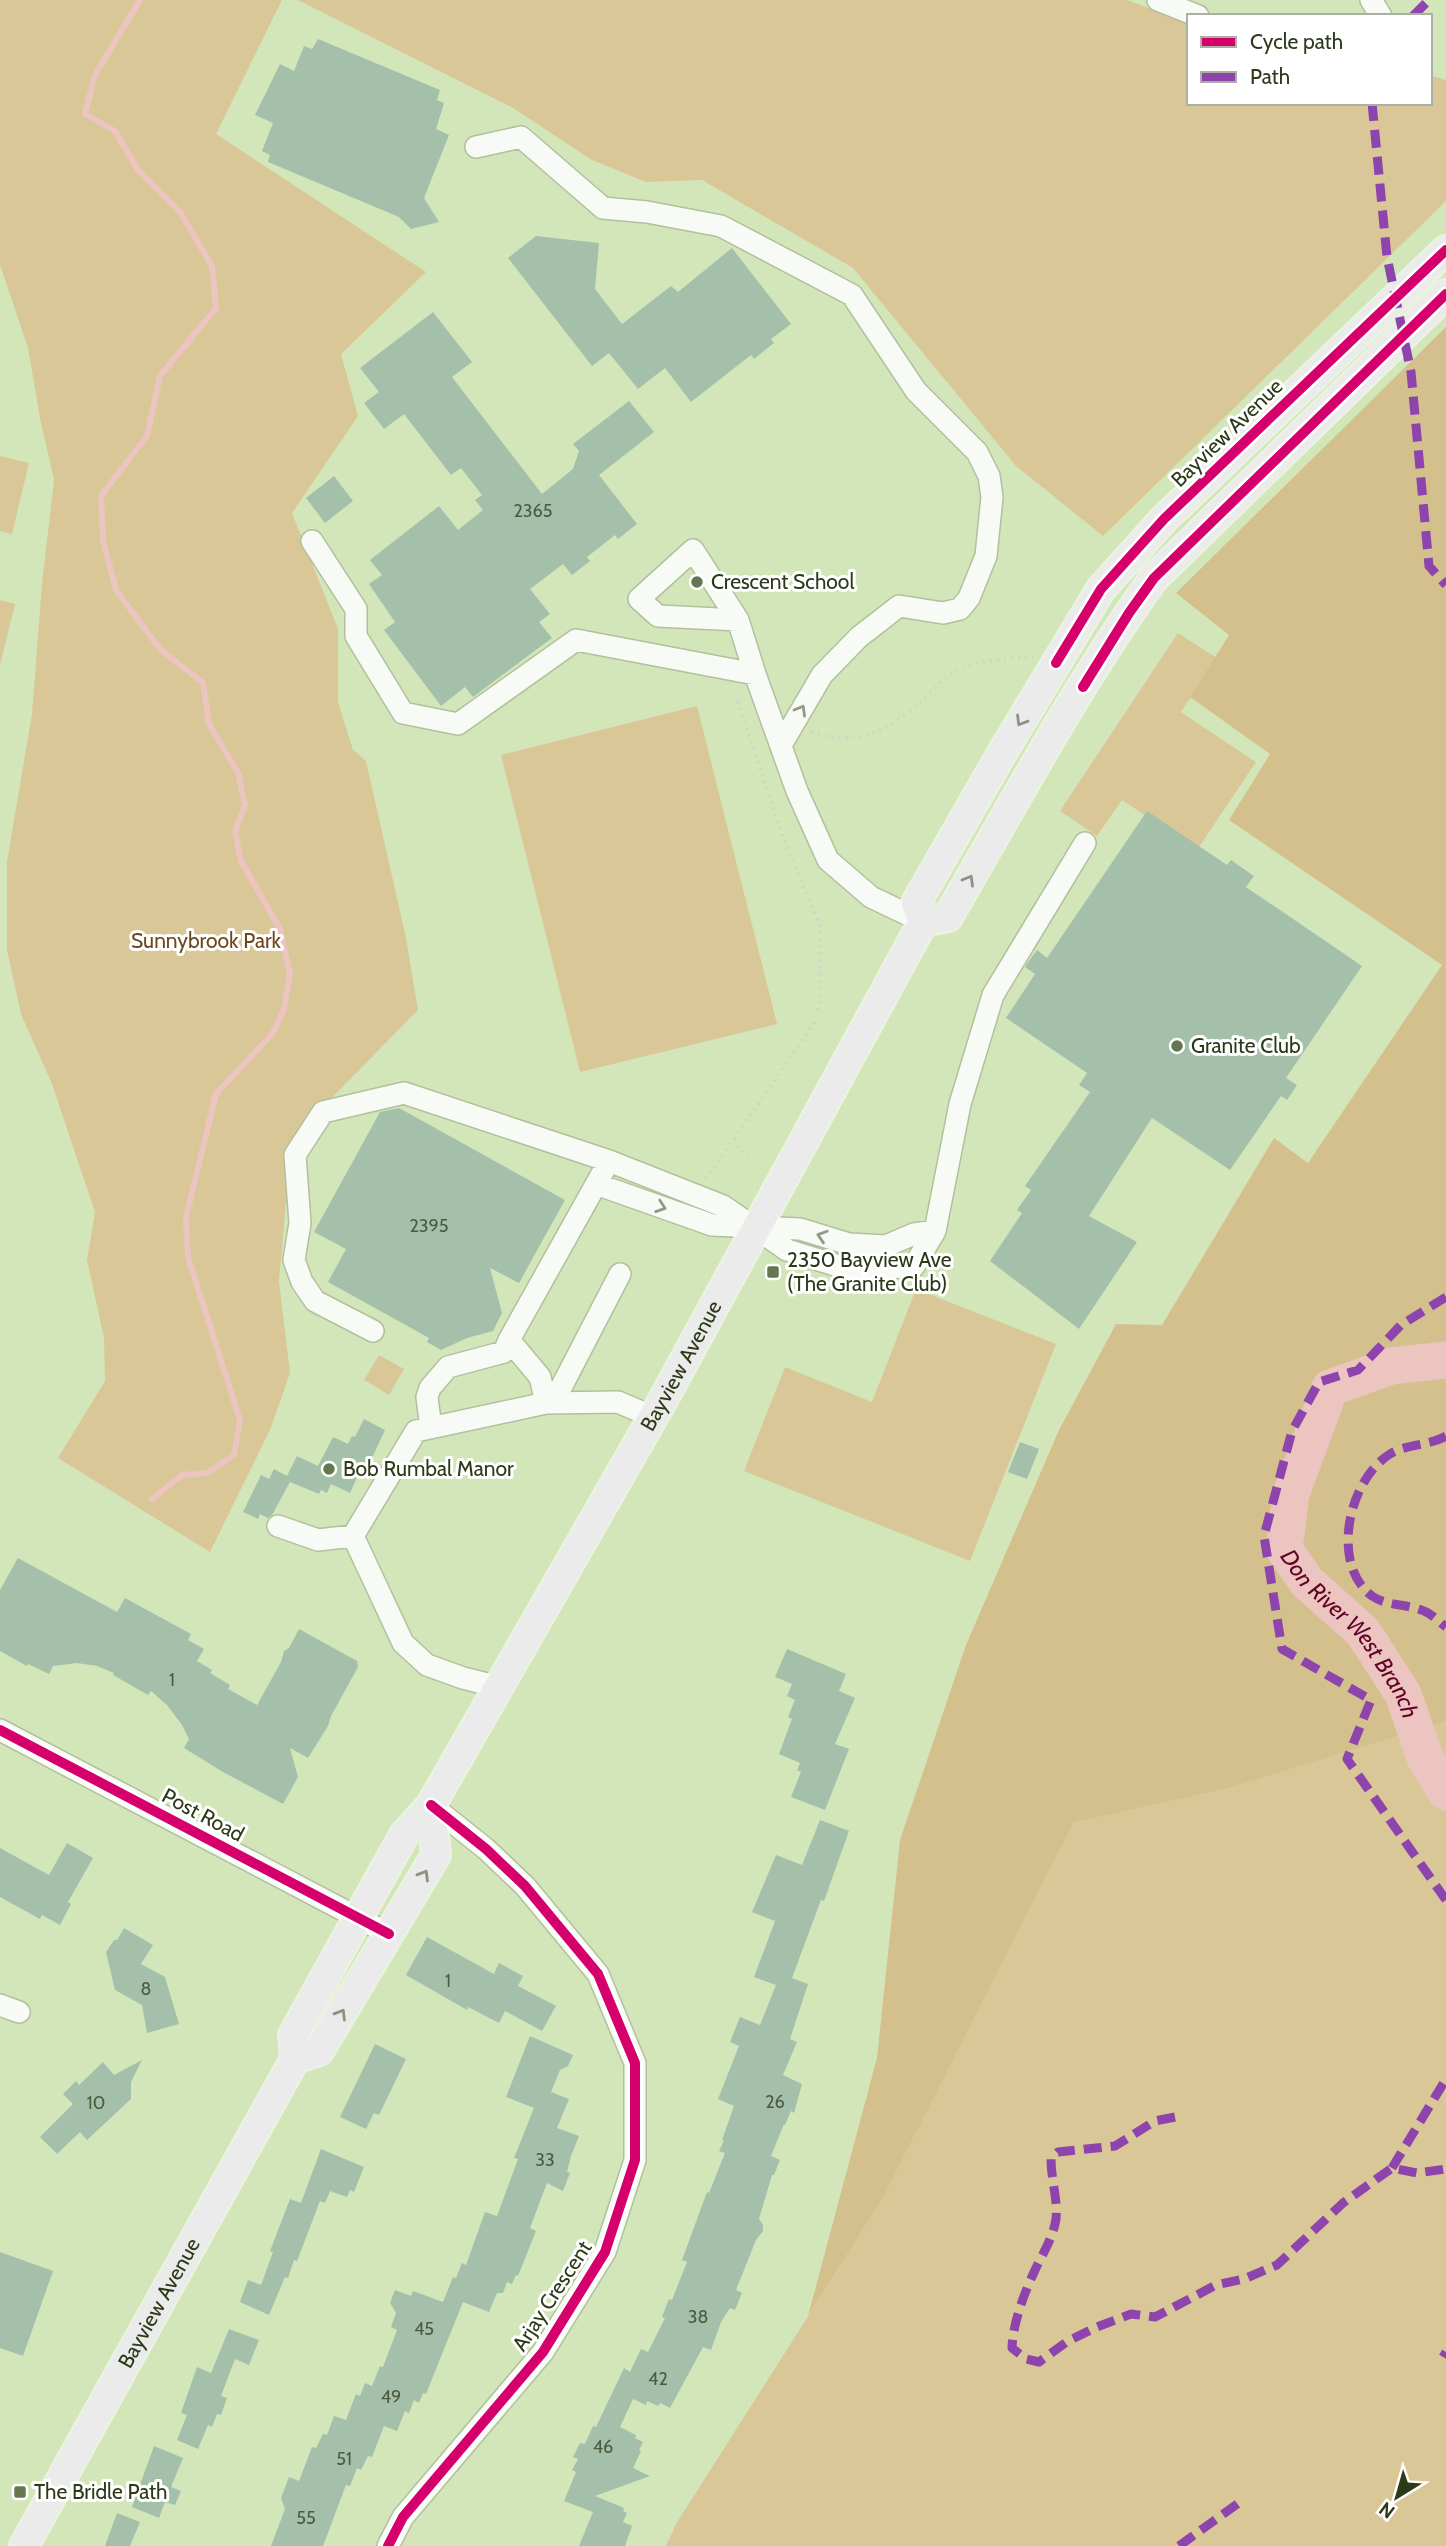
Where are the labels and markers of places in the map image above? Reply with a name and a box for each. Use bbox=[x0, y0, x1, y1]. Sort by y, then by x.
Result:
place label: Crescent School bbox=[711, 569, 854, 594]
marker: Crescent School bbox=[689, 574, 705, 590]
place label: Granite Club bbox=[1191, 1033, 1301, 1058]
marker: Granite Club bbox=[1169, 1038, 1185, 1054]
place label: 2350 Bayview Ave (The Granite Club) bbox=[787, 1247, 952, 1296]
marker: 2350 Bayview Ave (The Granite Club) bbox=[765, 1264, 781, 1280]
place label: Bob Rumbal Manor bbox=[343, 1456, 514, 1481]
marker: Bob Rumbal Manor bbox=[321, 1461, 337, 1477]
place label: The Bridle Path bbox=[34, 2479, 167, 2504]
marker: The Bridle Path bbox=[12, 2484, 28, 2500]

